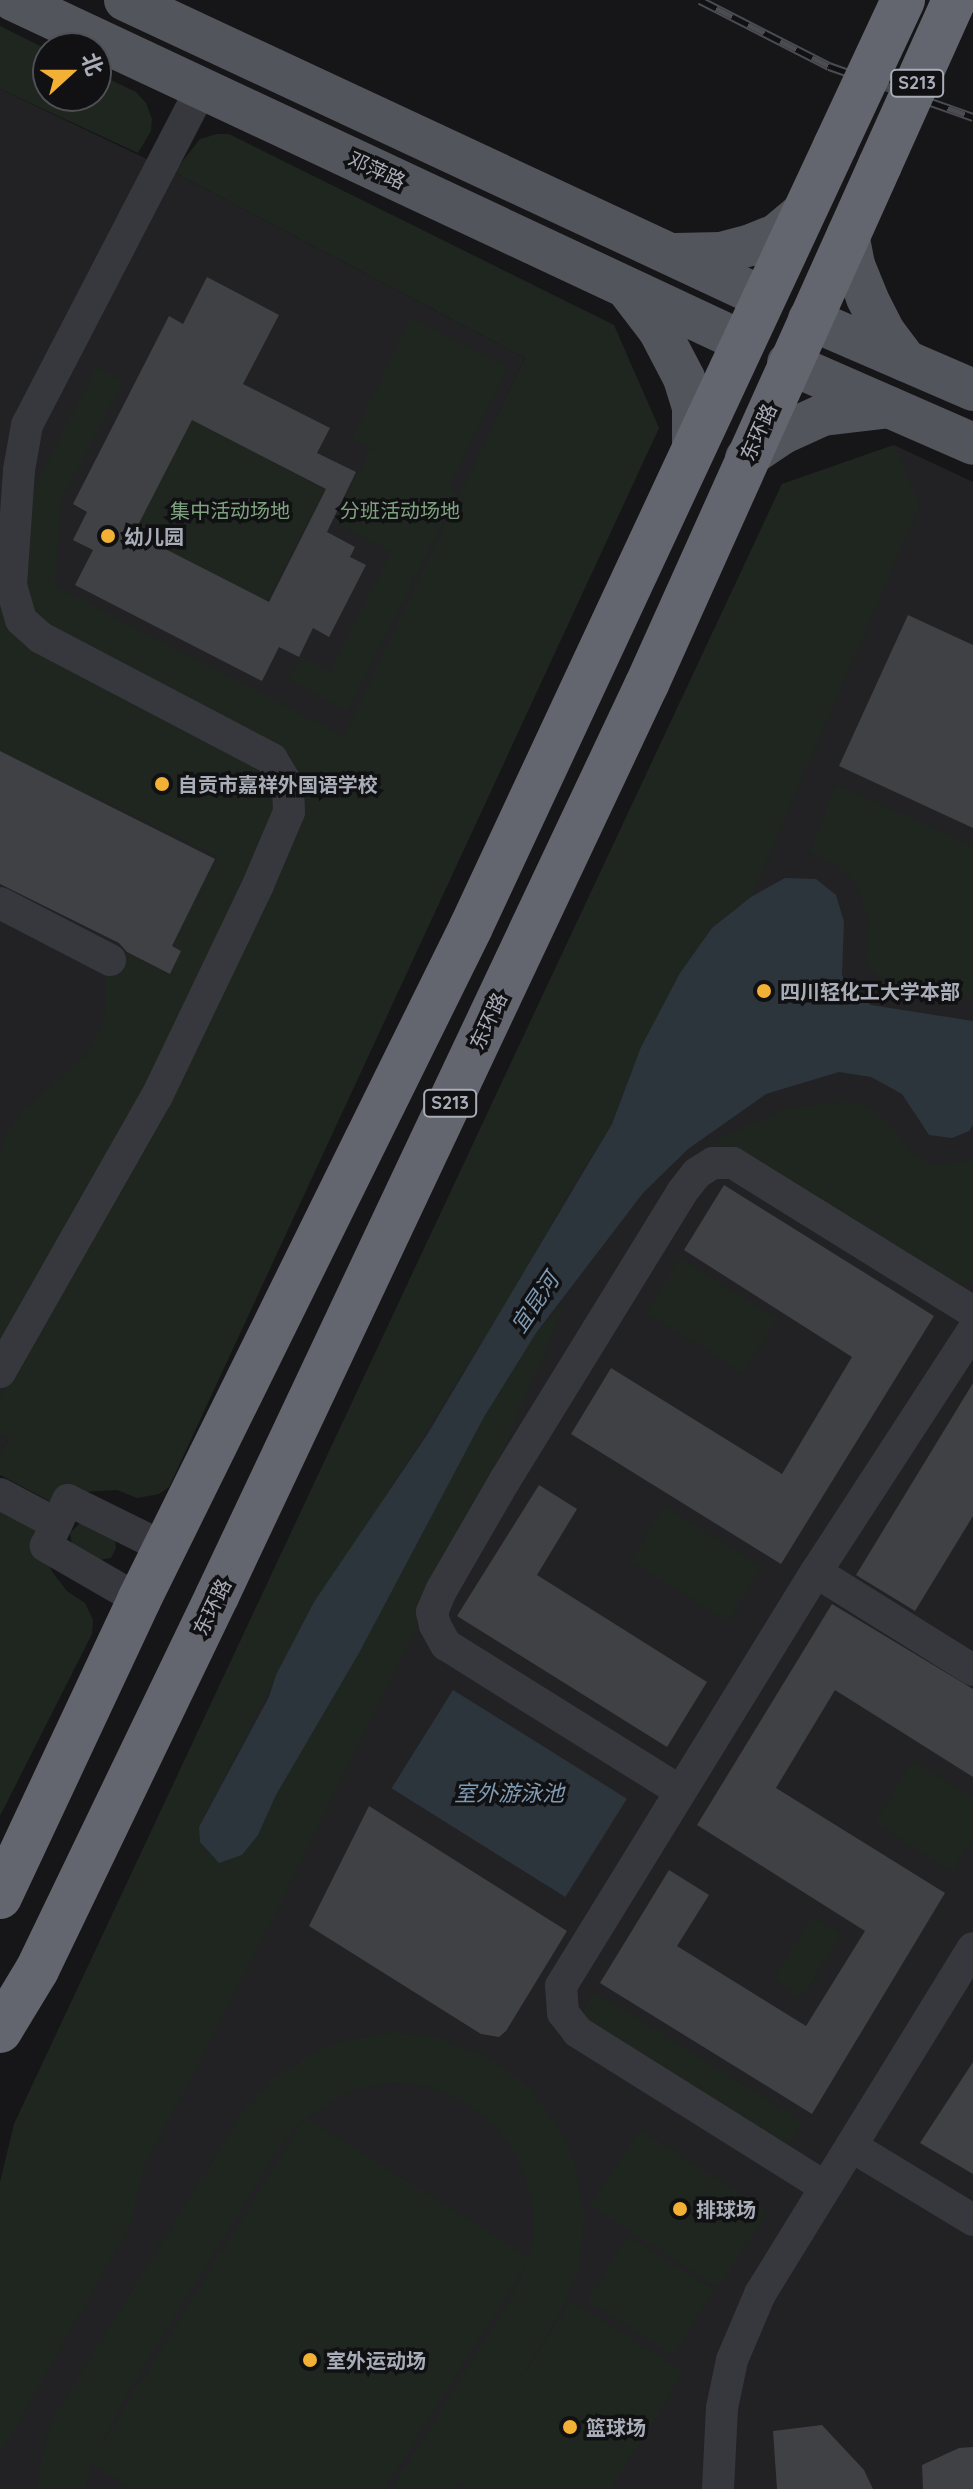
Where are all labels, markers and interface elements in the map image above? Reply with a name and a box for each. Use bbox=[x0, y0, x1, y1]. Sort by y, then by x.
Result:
north arrow bbox=[32, 32, 112, 112]
text: 北 bbox=[76, 49, 110, 79]
road number: S213 bbox=[889, 69, 945, 97]
street label: 邓萍路 bbox=[345, 146, 409, 194]
street label: 东环路 bbox=[735, 400, 781, 464]
park label: 集中活动场地 bbox=[170, 498, 290, 522]
park label: 分班活动场地 bbox=[340, 498, 460, 522]
place label: 幼儿园 bbox=[124, 524, 184, 548]
marker: 幼儿园 bbox=[99, 527, 117, 545]
place label: 自贡市嘉祥外国语学校 bbox=[178, 772, 378, 796]
marker: 自贡市嘉祥外国语学校 bbox=[153, 775, 171, 793]
place label: 四川轻化工大学本部 bbox=[780, 979, 960, 1003]
marker: 四川轻化工大学本部 bbox=[755, 982, 773, 1000]
street label: 东环路 bbox=[464, 989, 512, 1053]
road number: S213 bbox=[422, 1089, 478, 1117]
water label: 宜昆河 bbox=[506, 1268, 564, 1338]
street label: 东环路 bbox=[188, 1575, 236, 1639]
water label: 室外游泳池 bbox=[454, 1781, 564, 1807]
place label: 排球场 bbox=[696, 2197, 756, 2221]
marker: 排球场 bbox=[671, 2200, 689, 2218]
place label: 室外运动场 bbox=[326, 2348, 426, 2372]
marker: 室外运动场 bbox=[301, 2351, 319, 2369]
place label: 篮球场 bbox=[586, 2415, 646, 2439]
marker: 篮球场 bbox=[561, 2418, 579, 2436]

